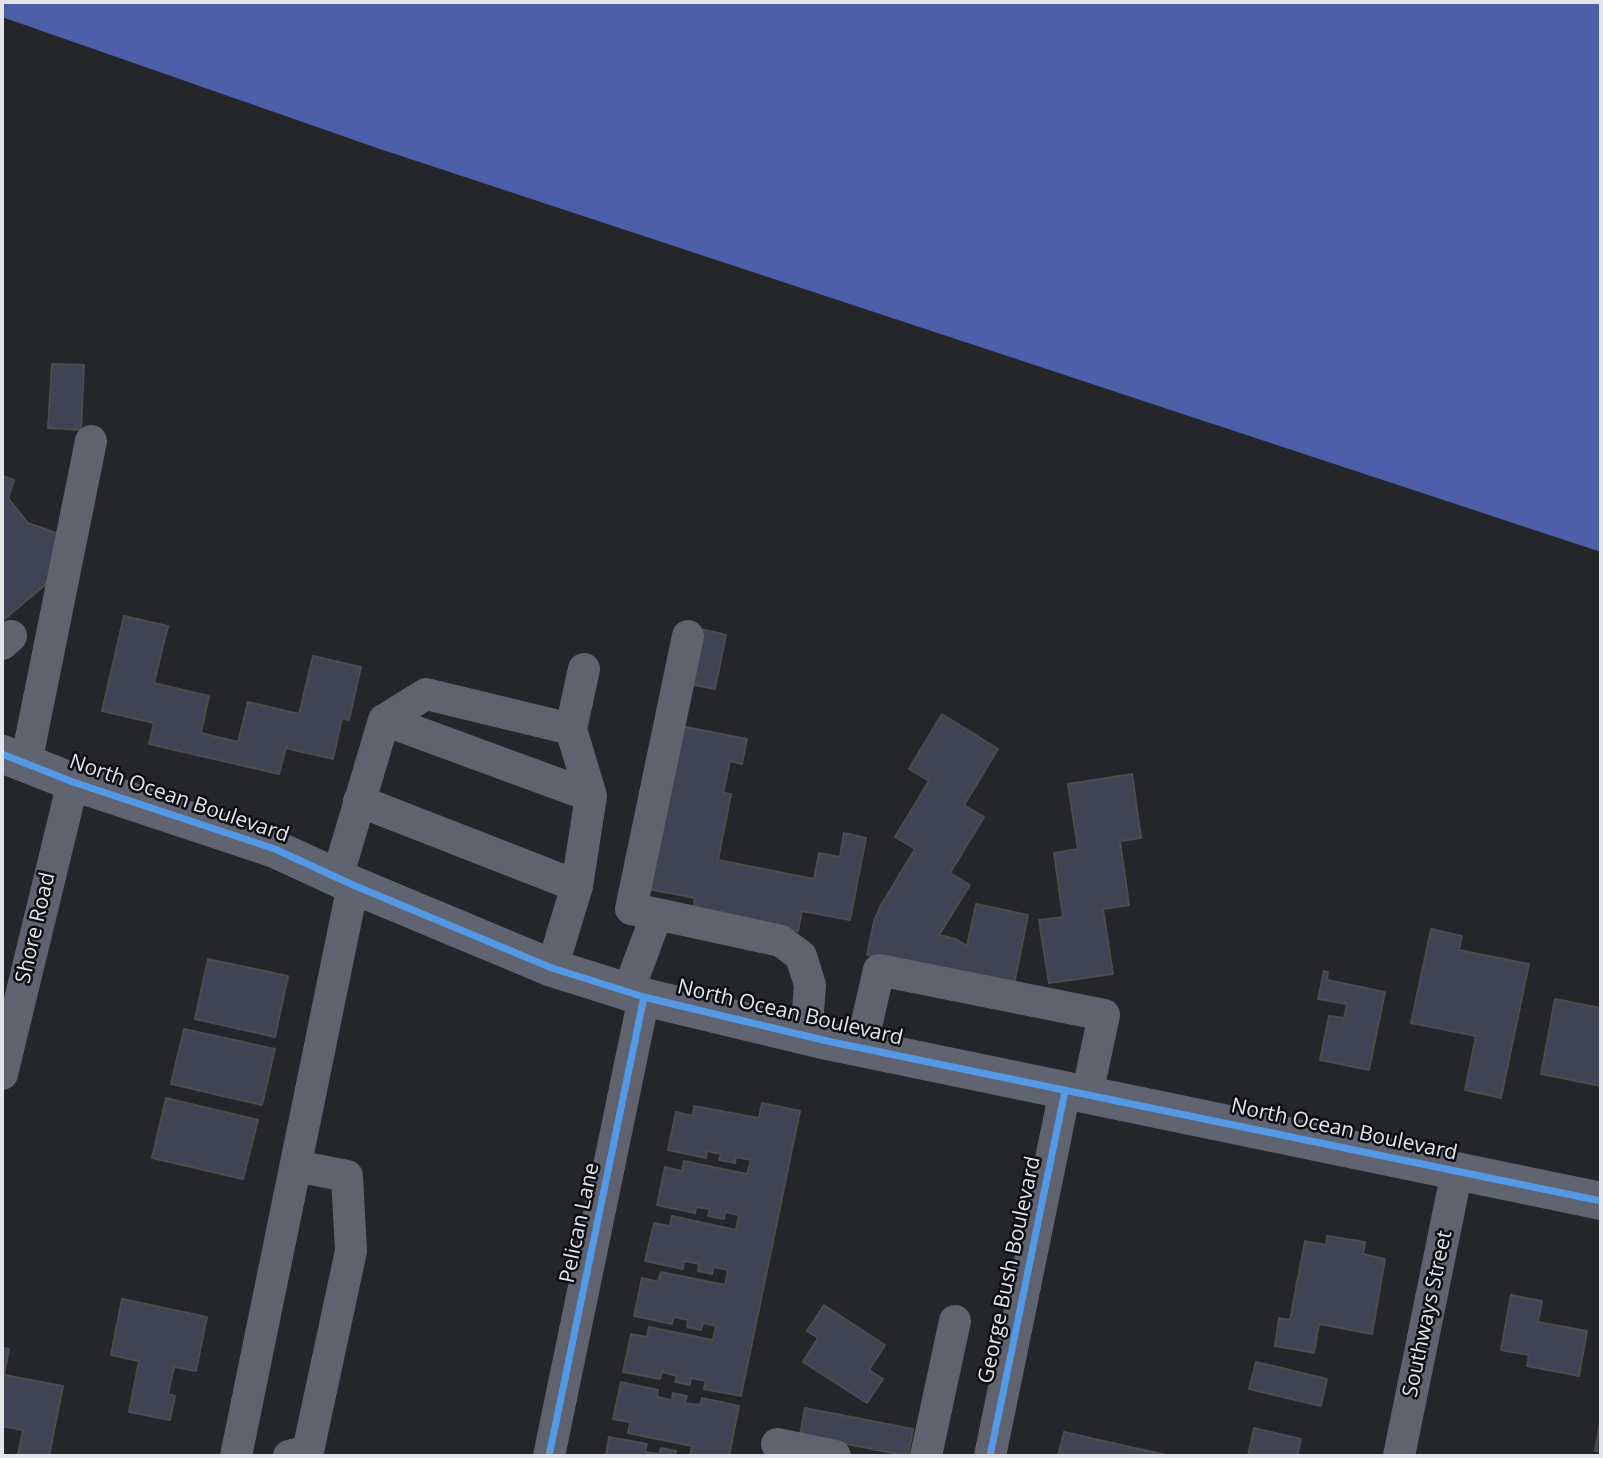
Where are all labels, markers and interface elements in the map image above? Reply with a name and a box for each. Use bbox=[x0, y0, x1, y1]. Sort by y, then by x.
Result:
street label: North Ocean Boulevard bbox=[66, 750, 292, 848]
street label: Shore Road bbox=[11, 870, 61, 986]
street label: North Ocean Boulevard bbox=[675, 975, 905, 1051]
street label: North Ocean Boulevard bbox=[1229, 1094, 1459, 1166]
street label: George Bush Boulevard bbox=[974, 1154, 1046, 1386]
street label: Pelican Lane bbox=[555, 1161, 605, 1285]
street label: Southways Street bbox=[1398, 1228, 1458, 1400]

